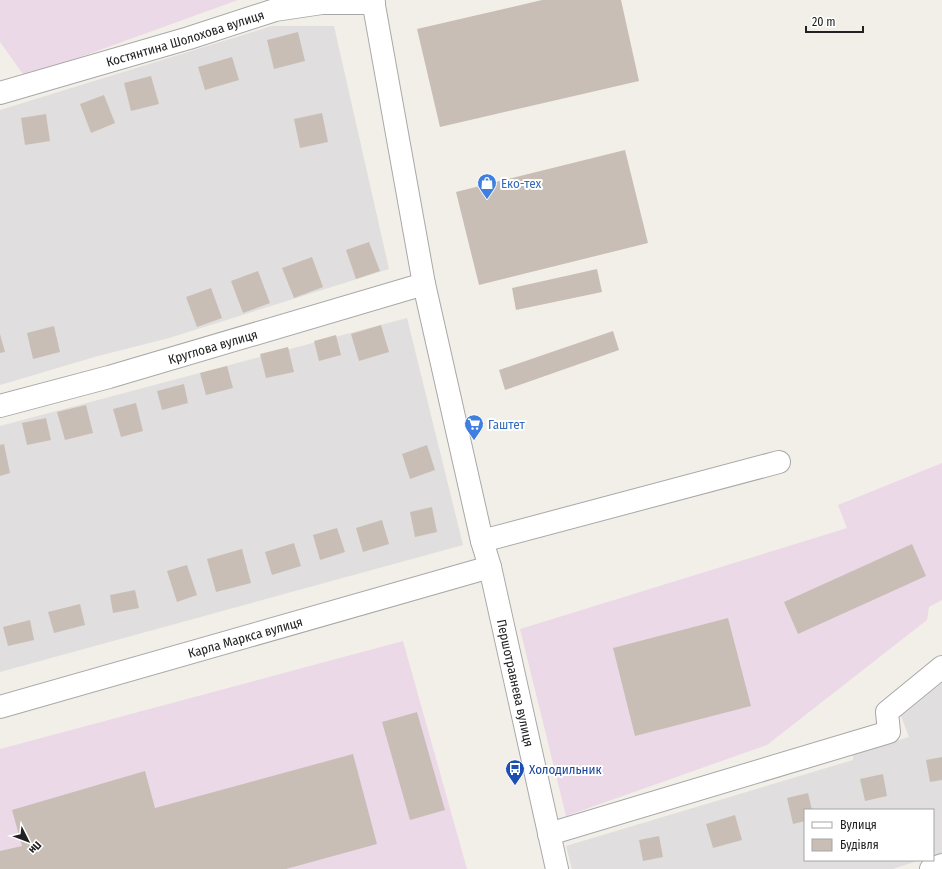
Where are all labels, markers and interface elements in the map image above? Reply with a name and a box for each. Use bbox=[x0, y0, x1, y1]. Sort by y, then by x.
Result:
street label: Костянтина Шолохова вулиця bbox=[104, 7, 266, 70]
scale bar bbox=[806, 8, 863, 34]
text: 20 m bbox=[812, 15, 836, 29]
shop icon: Еко-тех bbox=[476, 172, 498, 200]
place label: Еко-тех bbox=[501, 176, 542, 191]
street label: Круглова вулиця bbox=[166, 327, 259, 367]
supermarket icon: Гаштет bbox=[463, 413, 485, 441]
place label: Гаштет bbox=[488, 417, 525, 432]
street label: Карла Маркса вулиця bbox=[186, 614, 304, 661]
street label: Першотравнева вулиця bbox=[494, 618, 537, 748]
bus stop icon: Холодильник bbox=[504, 758, 526, 786]
place label: Холодильник bbox=[529, 762, 602, 777]
legend bbox=[804, 809, 934, 861]
text: Вулиця bbox=[840, 818, 877, 832]
north arrow bbox=[8, 821, 48, 861]
text: Пн bbox=[26, 838, 44, 856]
text: Будівля bbox=[840, 838, 879, 852]

